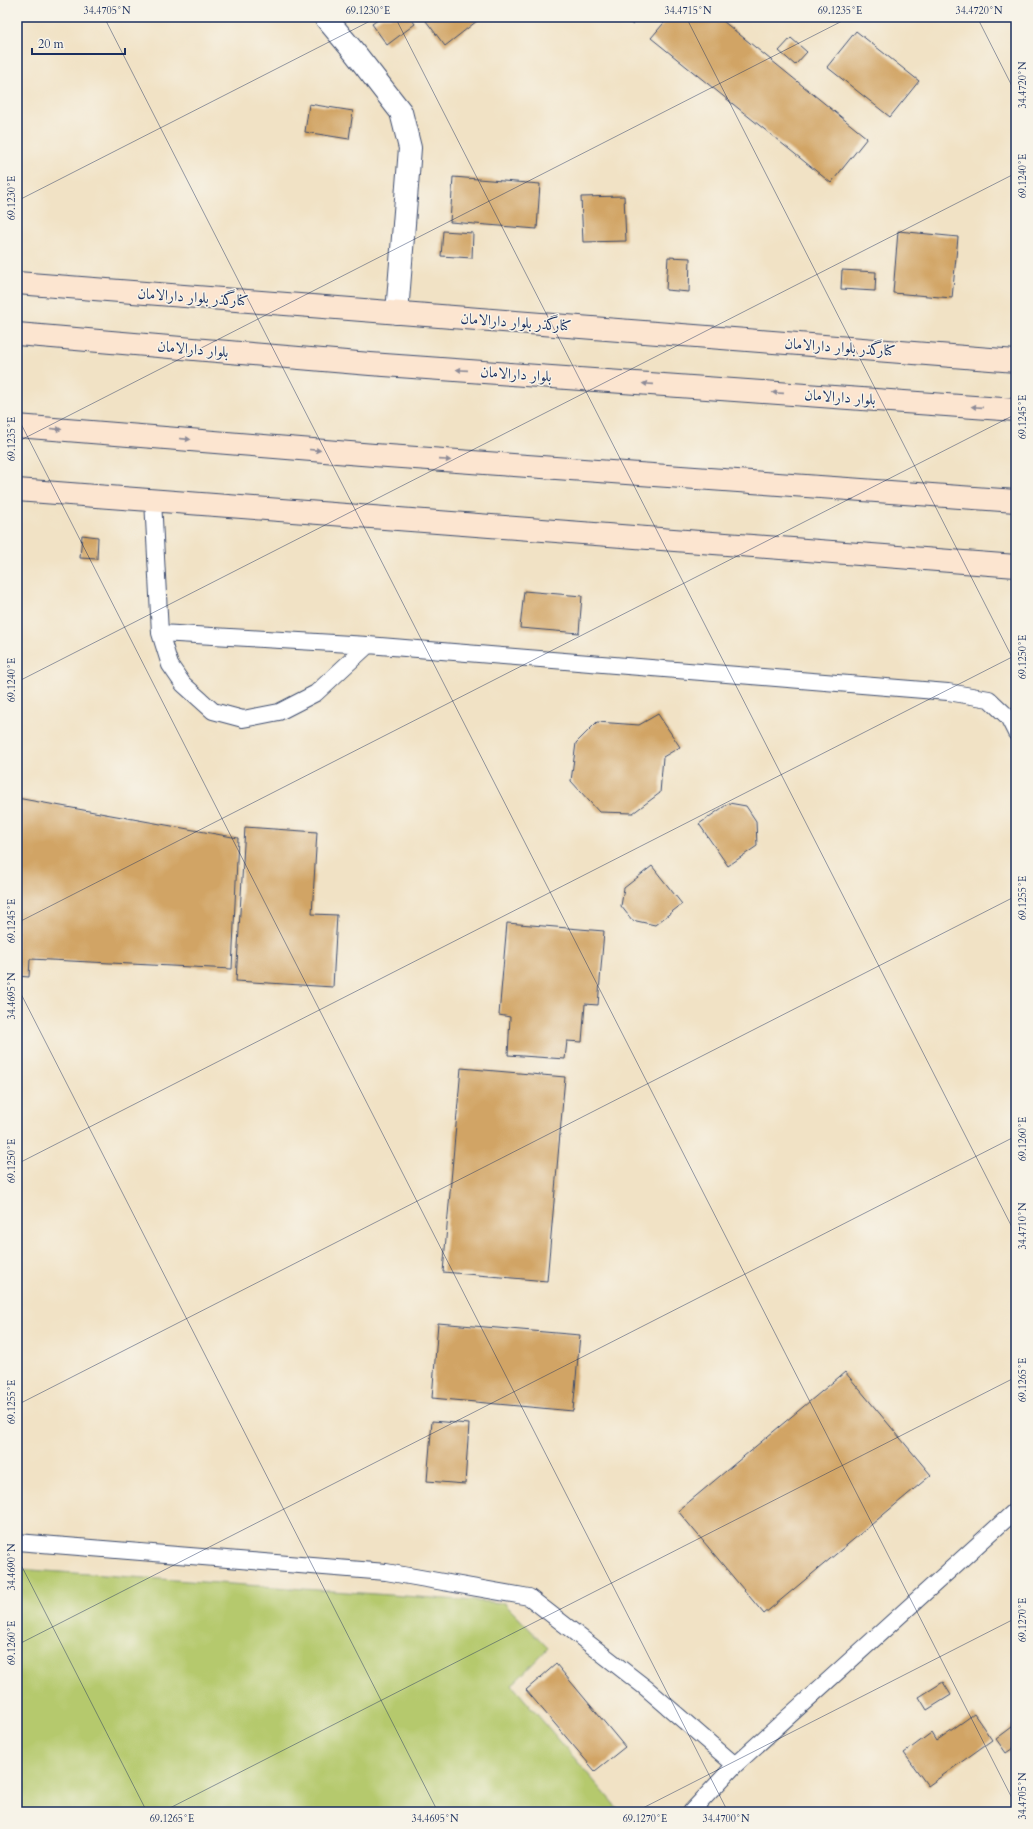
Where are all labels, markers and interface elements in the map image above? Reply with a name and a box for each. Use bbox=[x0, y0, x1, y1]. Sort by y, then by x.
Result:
text: 34.4705°N bbox=[84, 4, 131, 18]
text: 69.1230°E bbox=[346, 4, 390, 18]
text: 34.4715°N bbox=[665, 4, 712, 18]
text: 69.1235°E bbox=[818, 4, 862, 18]
text: 34.4720°N bbox=[956, 4, 1003, 18]
scale bar bbox=[32, 30, 125, 56]
text: 20 m bbox=[38, 36, 65, 52]
text: 34.4720°N bbox=[1016, 61, 1030, 108]
text: 69.1240°E bbox=[1016, 154, 1030, 198]
text: 69.1230°E bbox=[5, 176, 19, 220]
street label: کنارگذر بلوار دارالامان bbox=[137, 282, 249, 311]
street label: کنارگذر بلوار دارالامان bbox=[460, 307, 572, 336]
street label: کنارگذر بلوار دارالامان bbox=[784, 332, 896, 361]
street label: بلوار دارالامان bbox=[157, 336, 230, 362]
street label: بلوار دارالامان bbox=[480, 362, 552, 386]
one-way arrow bbox=[456, 367, 468, 374]
one-way arrow bbox=[642, 380, 654, 387]
street label: بلوار دارالامان bbox=[804, 385, 876, 409]
one-way arrow bbox=[772, 389, 784, 396]
text: 69.1245°E bbox=[1016, 395, 1030, 439]
one-way arrow bbox=[971, 404, 983, 411]
text: 69.1235°E bbox=[5, 417, 19, 461]
one-way arrow bbox=[50, 425, 62, 432]
one-way arrow bbox=[179, 436, 191, 443]
one-way arrow bbox=[309, 446, 321, 453]
one-way arrow bbox=[439, 456, 451, 463]
text: 69.1250°E bbox=[1016, 635, 1030, 679]
text: 69.1240°E bbox=[5, 658, 19, 702]
text: 69.1255°E bbox=[1016, 876, 1030, 920]
text: 69.1245°E bbox=[5, 899, 19, 943]
text: 34.4695°N bbox=[5, 972, 19, 1019]
text: 69.1260°E bbox=[1016, 1117, 1030, 1161]
text: 69.1250°E bbox=[5, 1139, 19, 1183]
text: 34.4710°N bbox=[1016, 1202, 1030, 1249]
text: 69.1265°E bbox=[1016, 1358, 1030, 1402]
text: 69.1255°E bbox=[5, 1380, 19, 1424]
text: 34.4690°N bbox=[5, 1543, 19, 1590]
text: 69.1270°E bbox=[1016, 1598, 1030, 1642]
text: 69.1260°E bbox=[5, 1621, 19, 1665]
text: 34.4705°N bbox=[1016, 1772, 1030, 1819]
text: 69.1265°E bbox=[150, 1812, 194, 1826]
text: 34.4695°N bbox=[412, 1812, 459, 1826]
text: 69.1270°E bbox=[623, 1812, 667, 1826]
text: 34.4700°N bbox=[703, 1812, 750, 1826]

